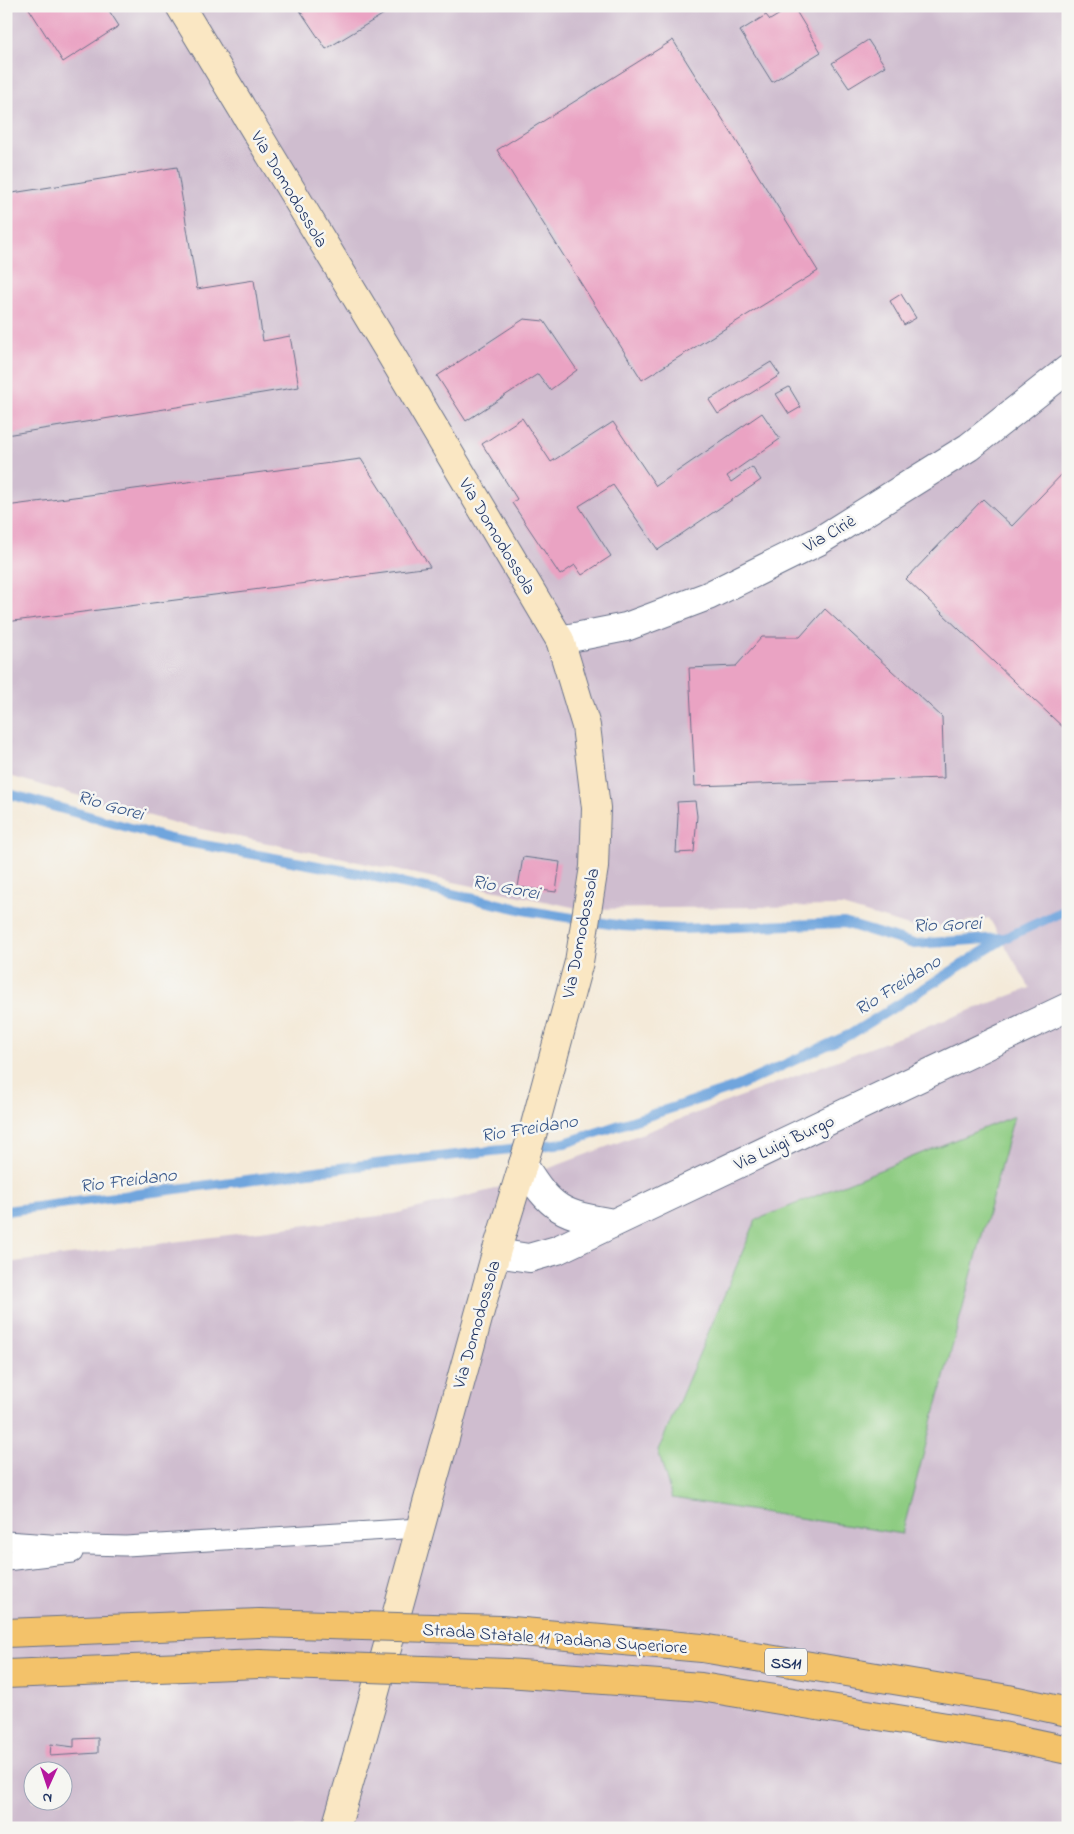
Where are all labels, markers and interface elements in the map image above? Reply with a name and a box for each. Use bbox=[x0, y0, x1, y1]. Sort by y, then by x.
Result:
street label: Via Domodossola bbox=[243, 126, 333, 253]
street label: Via Domodossola bbox=[451, 473, 541, 600]
street label: Via Ciriè bbox=[798, 509, 862, 561]
water label: Rio Gorei bbox=[74, 784, 148, 829]
street label: Via Domodossola bbox=[556, 866, 607, 1002]
water label: Rio Gorei bbox=[469, 869, 543, 909]
water label: Rio Gorei bbox=[913, 911, 983, 940]
water label: Rio Freidano bbox=[850, 948, 948, 1023]
water label: Rio Freidano bbox=[479, 1108, 581, 1150]
street label: Via Luigi Burgo bbox=[729, 1109, 840, 1180]
water label: Rio Freidano bbox=[78, 1162, 179, 1201]
street label: Via Domodossola bbox=[447, 1257, 509, 1393]
street label: Strada Statale 11 Padana Superiore bbox=[422, 1618, 689, 1662]
road number: SS11 bbox=[765, 1648, 807, 1675]
north arrow bbox=[22, 1762, 72, 1812]
text: N bbox=[42, 1787, 53, 1808]

